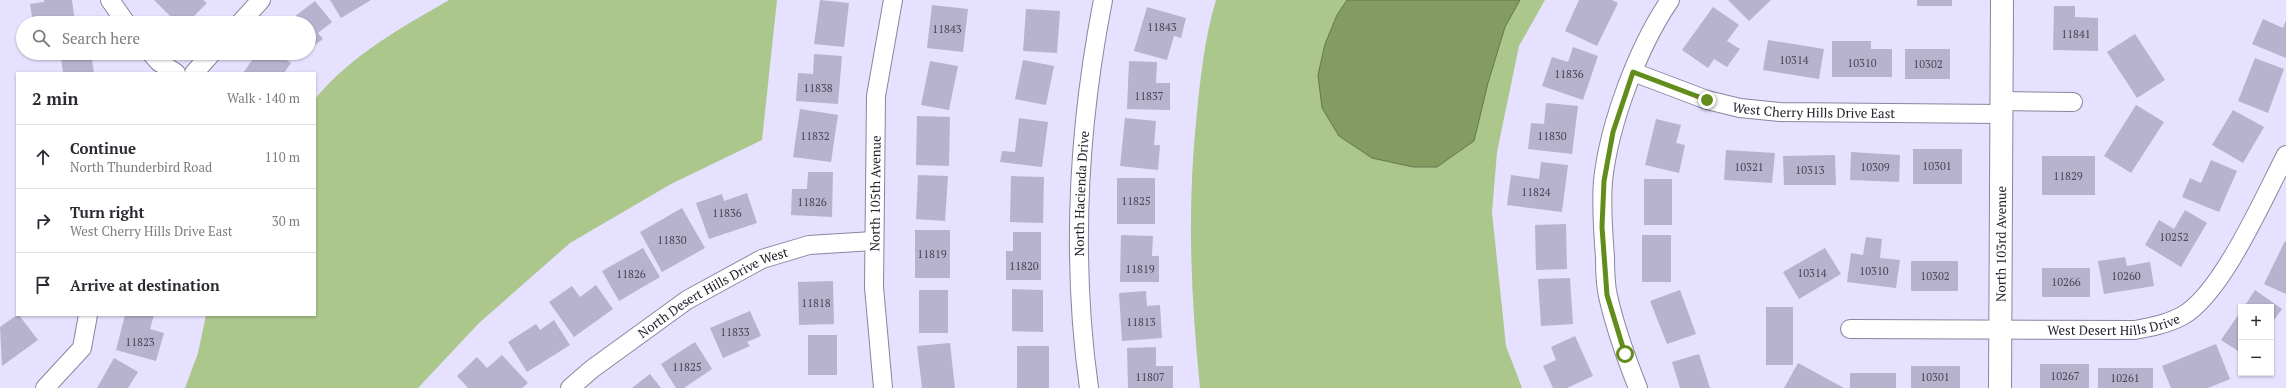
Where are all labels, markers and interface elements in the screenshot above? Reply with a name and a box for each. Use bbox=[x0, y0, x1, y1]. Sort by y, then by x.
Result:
search box bbox=[16, 16, 316, 60]
house number: 11843 bbox=[1147, 20, 1177, 34]
house number: 11843 bbox=[932, 22, 962, 36]
icon: search bbox=[30, 27, 52, 49]
house number: 11841 bbox=[2061, 27, 2091, 41]
text: Search here bbox=[62, 28, 140, 48]
house number: 10314 bbox=[1779, 53, 1809, 67]
house number: 10310 bbox=[1847, 56, 1877, 70]
house number: 10302 bbox=[1913, 57, 1943, 71]
house number: 11836 bbox=[1554, 67, 1584, 81]
house number: 11838 bbox=[803, 81, 833, 95]
text: 2 min bbox=[32, 87, 79, 110]
text: Walk · 140 m bbox=[227, 89, 300, 107]
house number: 11837 bbox=[1134, 89, 1164, 103]
route end bbox=[1698, 91, 1716, 109]
street label: West Cherry Hills Drive East bbox=[1731, 97, 1895, 122]
house number: 11832 bbox=[800, 129, 830, 143]
house number: 11830 bbox=[1537, 129, 1567, 143]
street label: North Hacienda Drive bbox=[1070, 130, 1093, 256]
street label: North 105th Avenue bbox=[865, 135, 885, 252]
text: Continue bbox=[70, 138, 136, 158]
icon: ahead bbox=[32, 146, 54, 168]
text: 110 m bbox=[265, 148, 300, 166]
text: North Thunderbird Road bbox=[70, 158, 212, 176]
house number: 10301 bbox=[1922, 159, 1952, 173]
house number: 10321 bbox=[1734, 160, 1764, 174]
house number: 10309 bbox=[1860, 160, 1890, 174]
house number: 10313 bbox=[1795, 163, 1825, 177]
house number: 11829 bbox=[2053, 169, 2083, 183]
house number: 11824 bbox=[1521, 185, 1551, 199]
street label: North 103rd Avenue bbox=[1991, 186, 2010, 302]
house number: 11825 bbox=[1121, 194, 1151, 208]
house number: 11826 bbox=[797, 195, 827, 209]
text: Turn right bbox=[70, 202, 145, 222]
house number: 11836 bbox=[712, 206, 742, 220]
icon: right bbox=[32, 210, 54, 232]
text: 30 m bbox=[272, 212, 300, 230]
text: West Cherry Hills Drive East bbox=[70, 222, 233, 240]
house number: 10252 bbox=[2159, 230, 2189, 244]
house number: 11830 bbox=[657, 233, 687, 247]
street label: North Desert Hills Drive West bbox=[634, 243, 790, 342]
house number: 11819 bbox=[917, 247, 947, 261]
house number: 11820 bbox=[1009, 259, 1039, 273]
house number: 11819 bbox=[1125, 262, 1155, 276]
house number: 10310 bbox=[1859, 264, 1889, 278]
house number: 10314 bbox=[1797, 266, 1827, 280]
house number: 11826 bbox=[616, 267, 646, 281]
house number: 10302 bbox=[1920, 269, 1950, 283]
house number: 10260 bbox=[2111, 269, 2141, 283]
icon: arrive bbox=[32, 274, 54, 296]
text: Arrive at destination bbox=[70, 275, 220, 295]
house number: 10266 bbox=[2051, 275, 2081, 289]
house number: 11818 bbox=[801, 296, 831, 310]
map controls bbox=[2238, 304, 2274, 376]
button: + bbox=[2238, 304, 2274, 340]
street label: West Desert Hills Drive bbox=[2047, 309, 2183, 339]
house number: 11813 bbox=[1126, 315, 1156, 329]
house number: 11833 bbox=[720, 325, 750, 339]
house number: 11823 bbox=[125, 335, 155, 349]
button: − bbox=[2238, 340, 2274, 376]
route start bbox=[1616, 345, 1634, 363]
house number: 11825 bbox=[672, 360, 702, 374]
house number: 10267 bbox=[2050, 369, 2080, 383]
house number: 11807 bbox=[1135, 370, 1165, 384]
house number: 10301 bbox=[1920, 370, 1950, 384]
house number: 10261 bbox=[2110, 371, 2140, 385]

